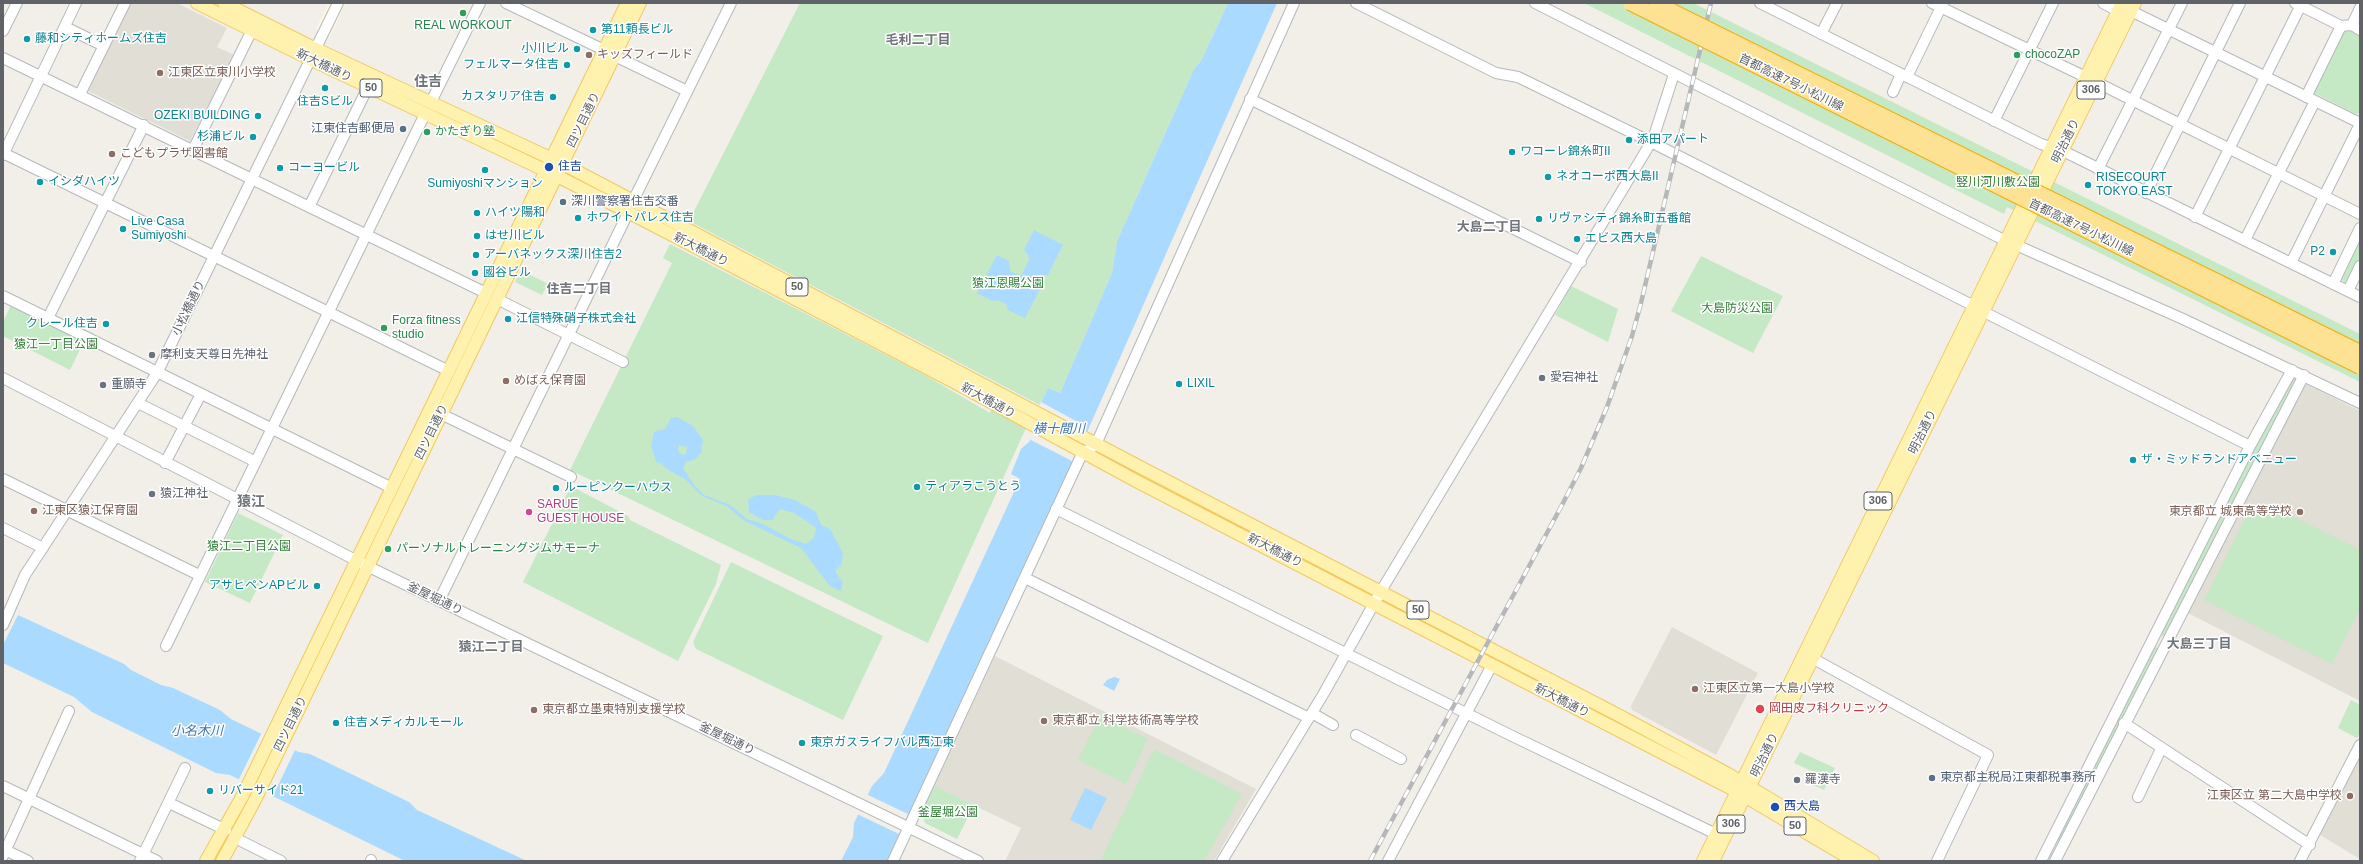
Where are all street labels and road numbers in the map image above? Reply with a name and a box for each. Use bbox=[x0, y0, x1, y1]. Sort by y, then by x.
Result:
street label: 新大橋通り bbox=[294, 46, 354, 86]
street label: 首都高速7号小松川線 bbox=[1736, 51, 1846, 115]
road number: 50 bbox=[360, 79, 382, 97]
road number: 306 bbox=[2077, 81, 2105, 99]
street label: 四ツ目通り bbox=[564, 90, 604, 150]
street label: 明治通り bbox=[2049, 116, 2083, 166]
street label: 首都高速7号小松川線 bbox=[2026, 196, 2136, 260]
street label: 新大橋通り bbox=[671, 230, 731, 270]
street label: 小松橋通り bbox=[169, 278, 209, 338]
road number: 50 bbox=[786, 278, 808, 296]
street label: 新大橋通り bbox=[958, 380, 1018, 422]
street label: 四ツ目通り bbox=[412, 402, 452, 462]
street label: 明治通り bbox=[1906, 407, 1940, 457]
road number: 306 bbox=[1864, 492, 1892, 510]
street label: 新大橋通り bbox=[1245, 531, 1305, 571]
street label: 釜屋堀通り bbox=[405, 579, 465, 619]
road number: 50 bbox=[1407, 601, 1429, 619]
street label: 新大橋通り bbox=[1532, 681, 1592, 721]
street label: 四ツ目通り bbox=[271, 694, 311, 754]
street label: 釜屋堀通り bbox=[697, 719, 757, 759]
street label: 明治通り bbox=[1748, 730, 1782, 780]
road number: 306 bbox=[1717, 815, 1745, 833]
road number: 50 bbox=[1784, 817, 1806, 835]

